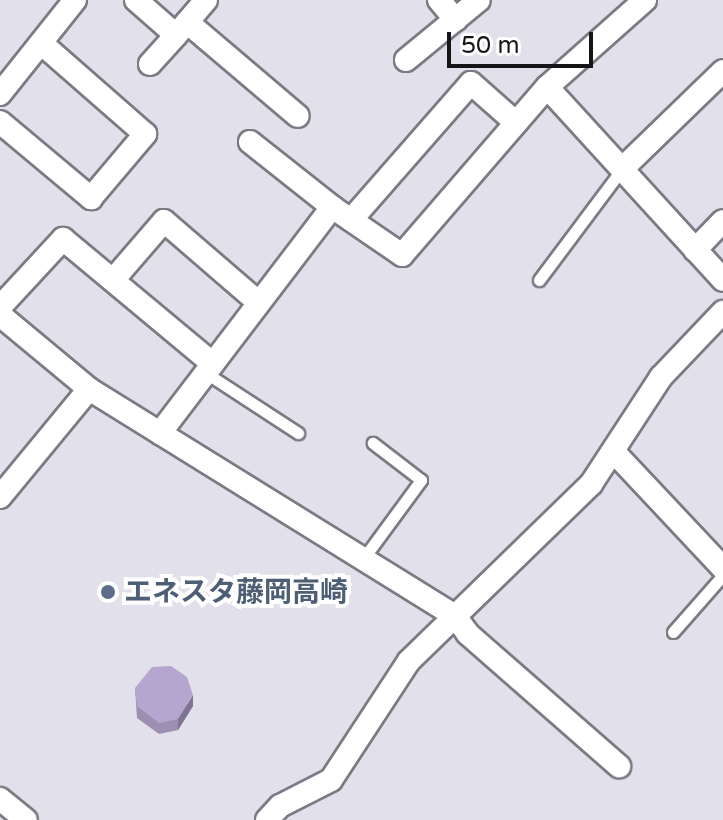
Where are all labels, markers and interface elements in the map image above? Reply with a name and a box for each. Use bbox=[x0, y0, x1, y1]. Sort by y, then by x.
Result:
scale bar bbox=[451, 16, 597, 66]
text: 50 m bbox=[461, 31, 519, 60]
place label: エネスタ藤岡高崎 bbox=[124, 575, 348, 609]
marker: エネスタ藤岡高崎 bbox=[99, 583, 117, 601]

